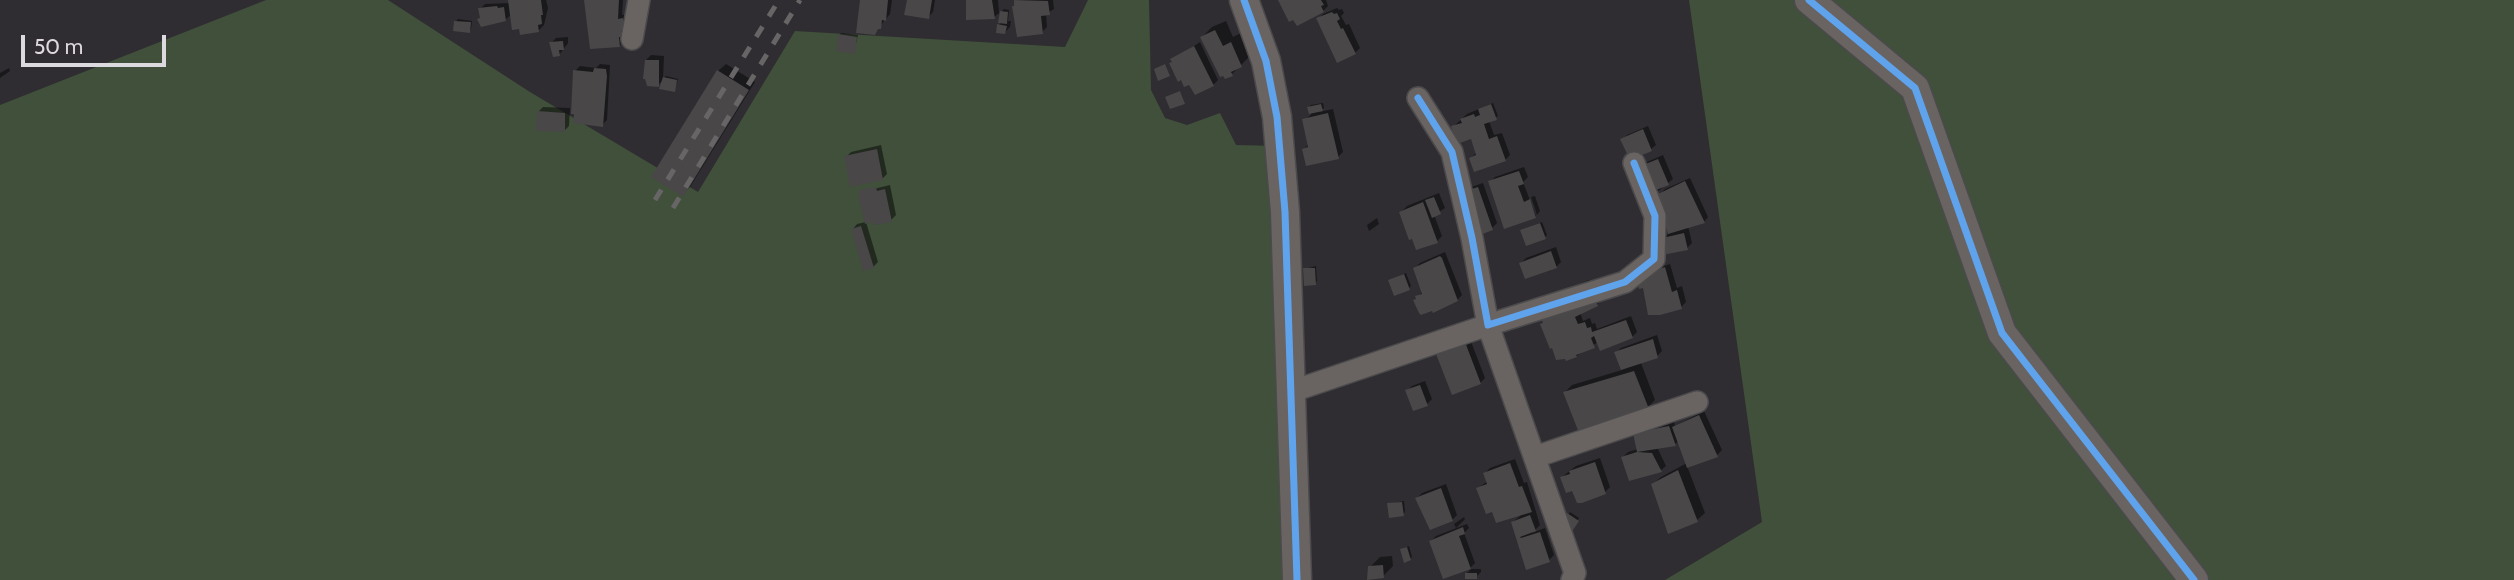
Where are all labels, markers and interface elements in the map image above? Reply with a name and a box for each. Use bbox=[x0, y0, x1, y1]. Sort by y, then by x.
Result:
scale bar bbox=[24, 21, 170, 65]
text: 50 m bbox=[34, 34, 83, 59]

